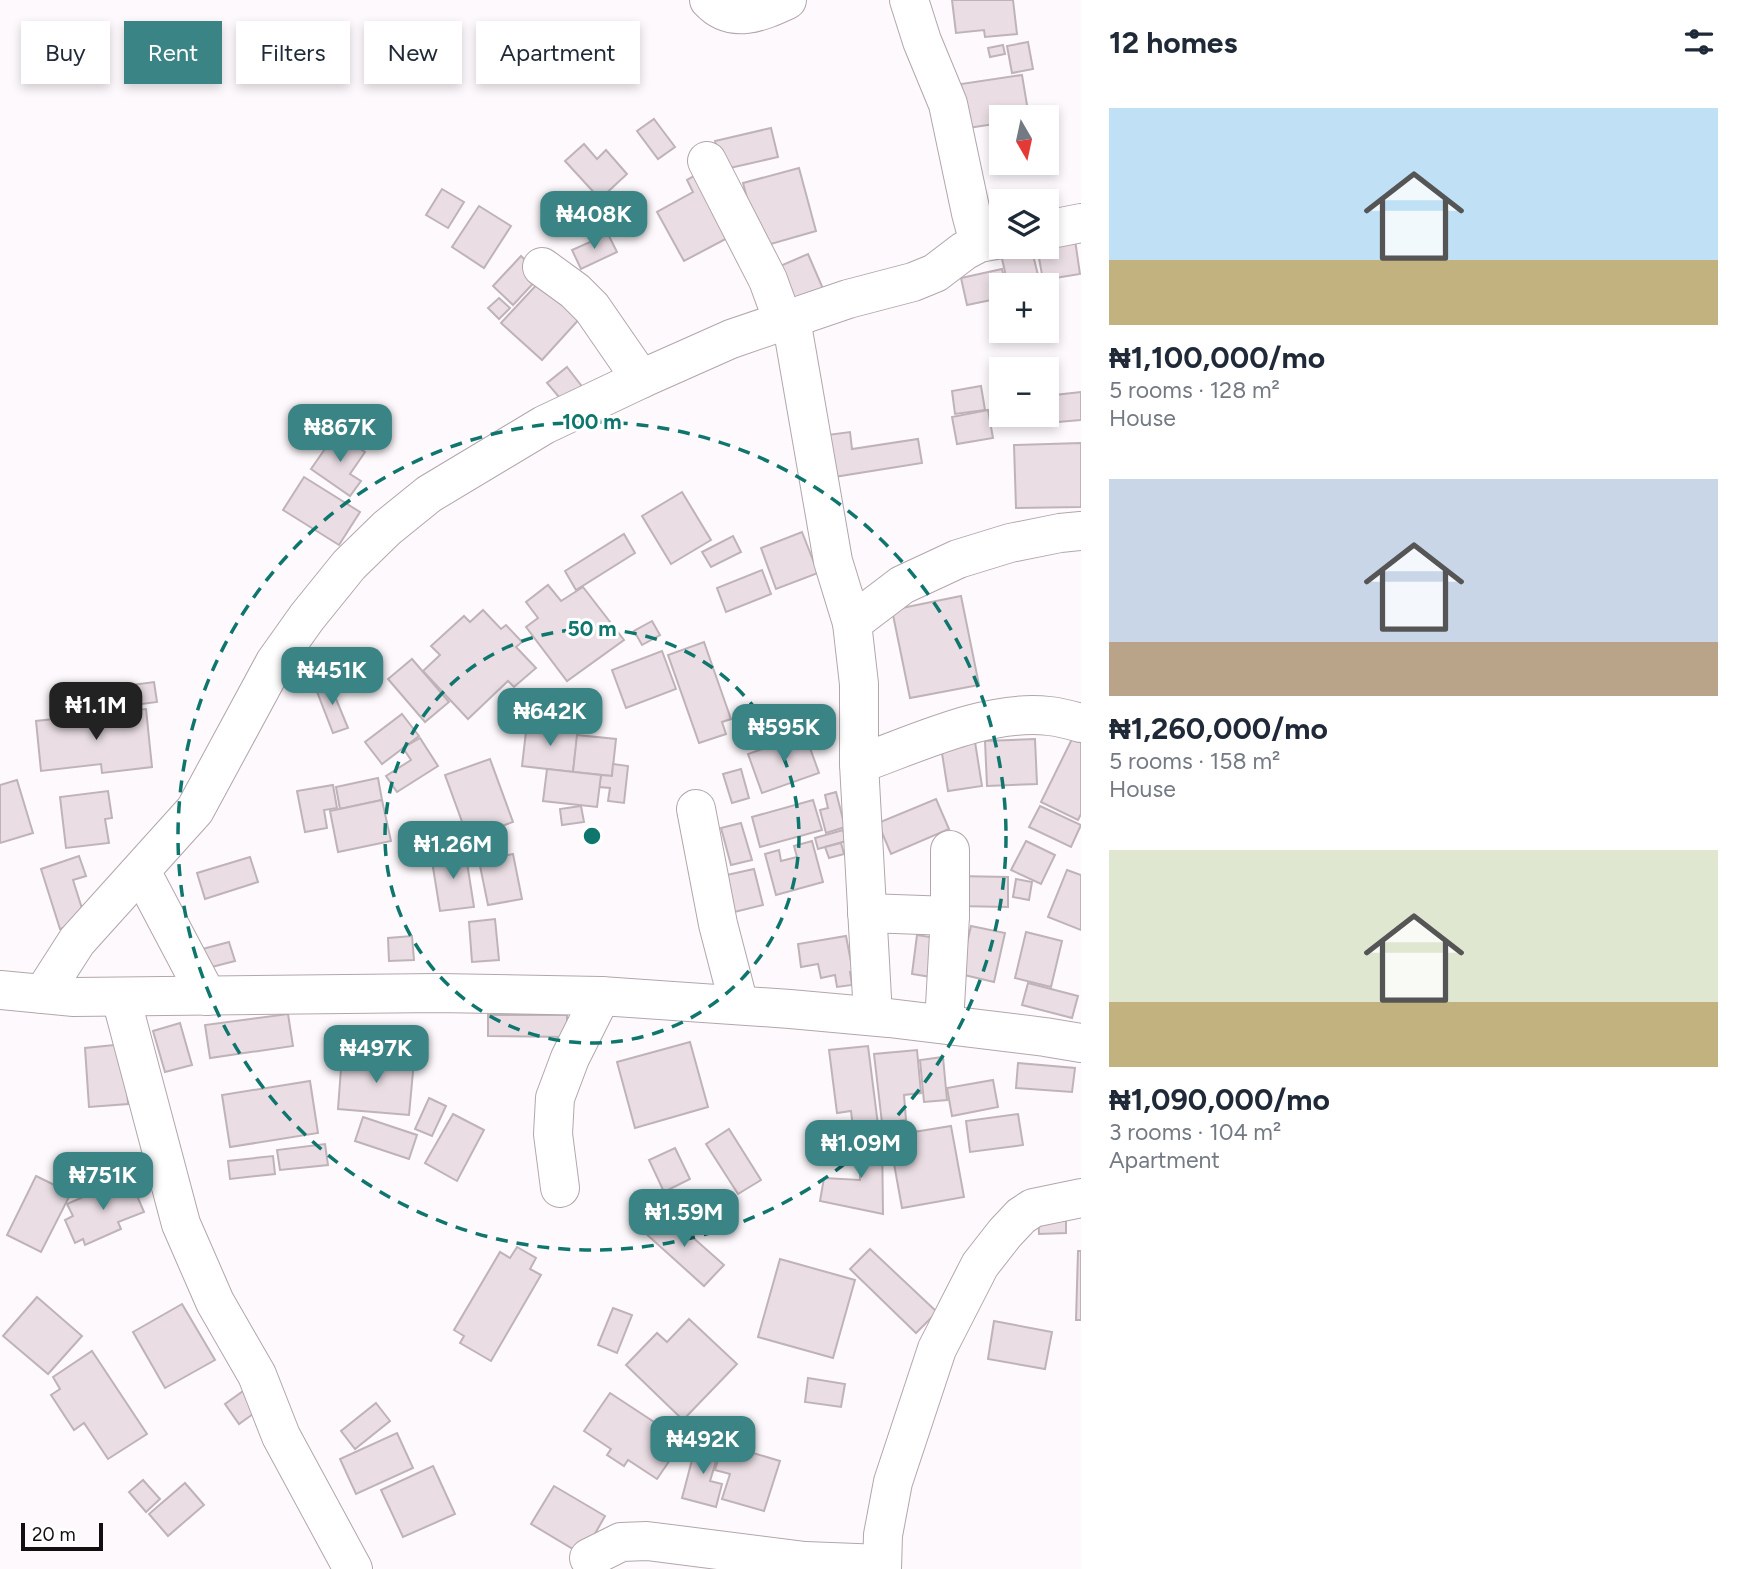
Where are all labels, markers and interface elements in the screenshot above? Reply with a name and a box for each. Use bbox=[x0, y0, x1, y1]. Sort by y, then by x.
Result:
chip: Buy bbox=[21, 21, 110, 84]
chip: Rent bbox=[124, 21, 222, 84]
chip: Filters bbox=[236, 21, 350, 84]
chip: New bbox=[364, 21, 462, 84]
chip: Apartment bbox=[476, 21, 640, 84]
icon: filters bbox=[1680, 23, 1718, 61]
text: 12 homes bbox=[1109, 24, 1237, 61]
north arrow bbox=[989, 105, 1059, 175]
map controls bbox=[989, 105, 1059, 427]
icon: home bbox=[1351, 153, 1477, 279]
button: layers bbox=[989, 189, 1059, 259]
pin: ₦408K bbox=[545, 191, 643, 251]
text: ₦408K bbox=[556, 200, 632, 228]
button: + bbox=[989, 273, 1059, 343]
text: ₦1,100,000/mo bbox=[1109, 339, 1325, 376]
button: − bbox=[989, 357, 1059, 427]
text: 5 rooms · 128 m² bbox=[1109, 376, 1280, 404]
text: House bbox=[1109, 404, 1176, 432]
pin: ₦867K bbox=[291, 405, 389, 464]
text: 100 m bbox=[562, 409, 622, 434]
text: ₦867K bbox=[304, 413, 376, 441]
icon: home bbox=[1351, 524, 1477, 650]
text: 50 m bbox=[567, 616, 617, 641]
pin: ₦451K bbox=[283, 648, 381, 707]
text: ₦451K bbox=[297, 656, 367, 684]
pin: ₦1.1M bbox=[47, 682, 145, 742]
pin: ₦642K bbox=[501, 688, 599, 748]
text: ₦1.1M bbox=[65, 691, 127, 719]
text: ₦642K bbox=[513, 697, 587, 725]
pin: ₦595K bbox=[735, 704, 833, 764]
text: ₦1,260,000/mo bbox=[1109, 710, 1328, 747]
text: ₦595K bbox=[748, 713, 820, 741]
text: 5 rooms · 158 m² bbox=[1109, 747, 1280, 775]
text: House bbox=[1109, 775, 1176, 803]
pin: ₦1.26M bbox=[396, 822, 510, 881]
centre of rings bbox=[580, 824, 604, 848]
text: ₦1.26M bbox=[414, 830, 492, 858]
icon: home bbox=[1351, 895, 1477, 1021]
pin: ₦497K bbox=[327, 1026, 425, 1085]
text: ₦497K bbox=[340, 1034, 412, 1062]
text: ₦1,090,000/mo bbox=[1109, 1081, 1330, 1118]
text: 3 rooms · 104 m² bbox=[1109, 1118, 1281, 1146]
pin: ₦1.09M bbox=[804, 1120, 918, 1180]
text: ₦1.09M bbox=[821, 1129, 901, 1157]
text: Apartment bbox=[1109, 1146, 1220, 1174]
pin: ₦751K bbox=[54, 1152, 152, 1212]
text: ₦751K bbox=[69, 1161, 137, 1189]
pin: ₦1.59M bbox=[627, 1190, 741, 1249]
text: ₦1.59M bbox=[645, 1198, 723, 1226]
pin: ₦492K bbox=[654, 1416, 752, 1476]
text: ₦492K bbox=[666, 1425, 740, 1453]
scale bar bbox=[21, 1520, 103, 1552]
text: 20 m bbox=[32, 1523, 76, 1546]

